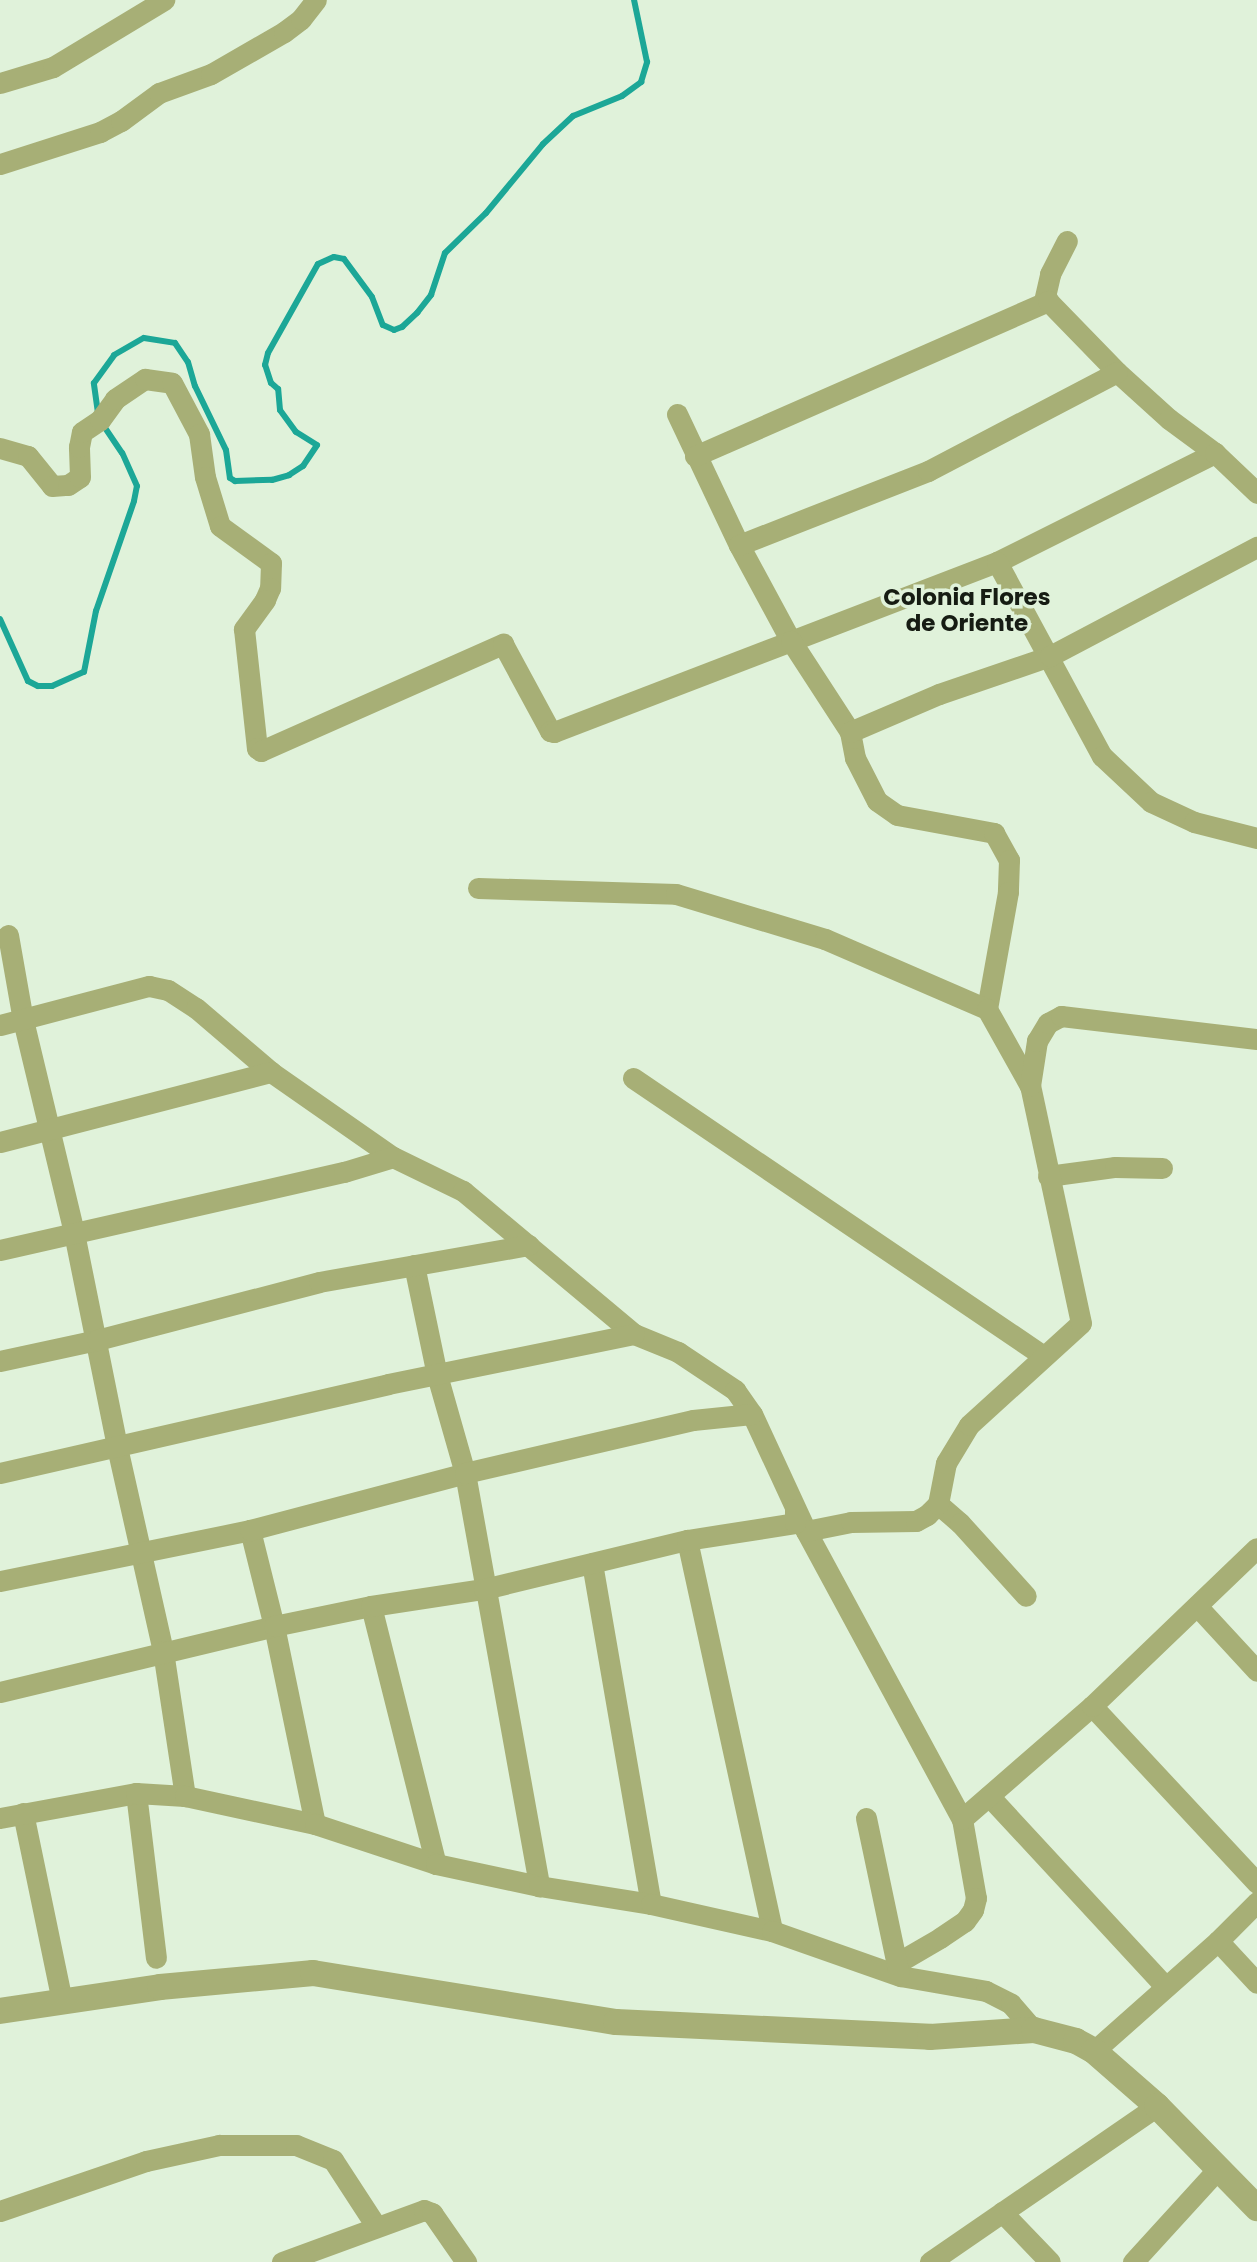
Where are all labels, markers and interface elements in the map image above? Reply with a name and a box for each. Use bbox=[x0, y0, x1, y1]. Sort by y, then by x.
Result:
district label: Colonia Flores de Oriente bbox=[883, 583, 1051, 637]

